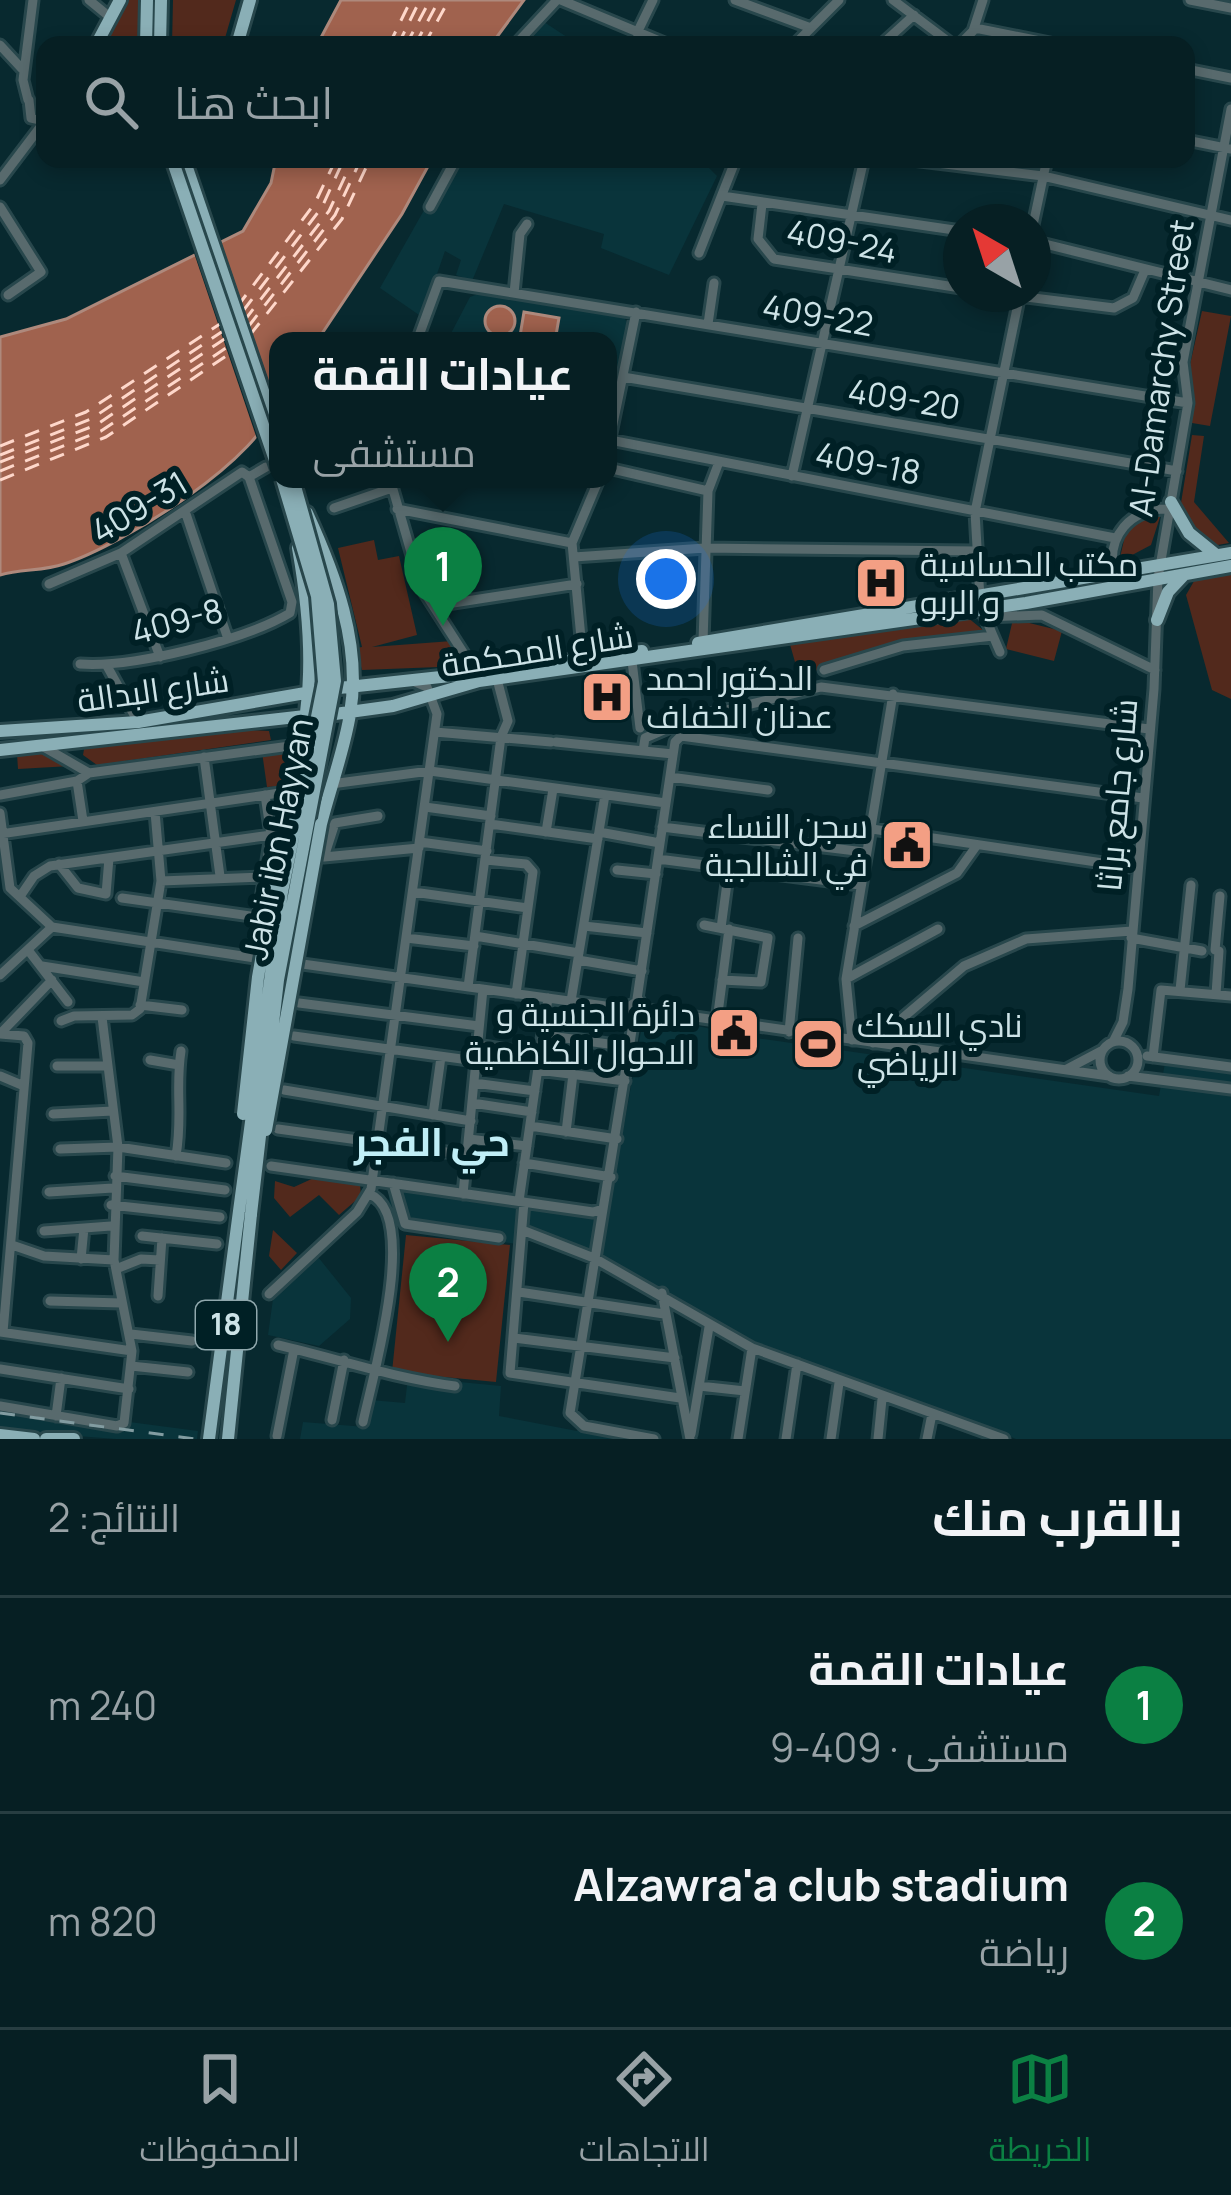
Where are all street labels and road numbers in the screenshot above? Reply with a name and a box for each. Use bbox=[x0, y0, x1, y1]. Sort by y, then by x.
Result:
street label: 409-24 bbox=[783, 208, 901, 273]
street label: Al-Damarchy Street bbox=[1117, 216, 1204, 519]
street label: 409-22 bbox=[759, 283, 877, 346]
street label: 409-20 bbox=[845, 367, 963, 430]
street label: 409-18 bbox=[812, 430, 924, 495]
street label: 409-31 bbox=[82, 460, 195, 553]
street label: 409-8 bbox=[126, 587, 228, 654]
street label: شارع المحكمة bbox=[438, 612, 636, 688]
street label: شارع البدالة bbox=[74, 657, 232, 723]
street label: شارع جامع براثا bbox=[1086, 697, 1148, 893]
street label: Jabir ibn Hayyan bbox=[232, 714, 323, 963]
road number: 18 bbox=[196, 1301, 256, 1349]

